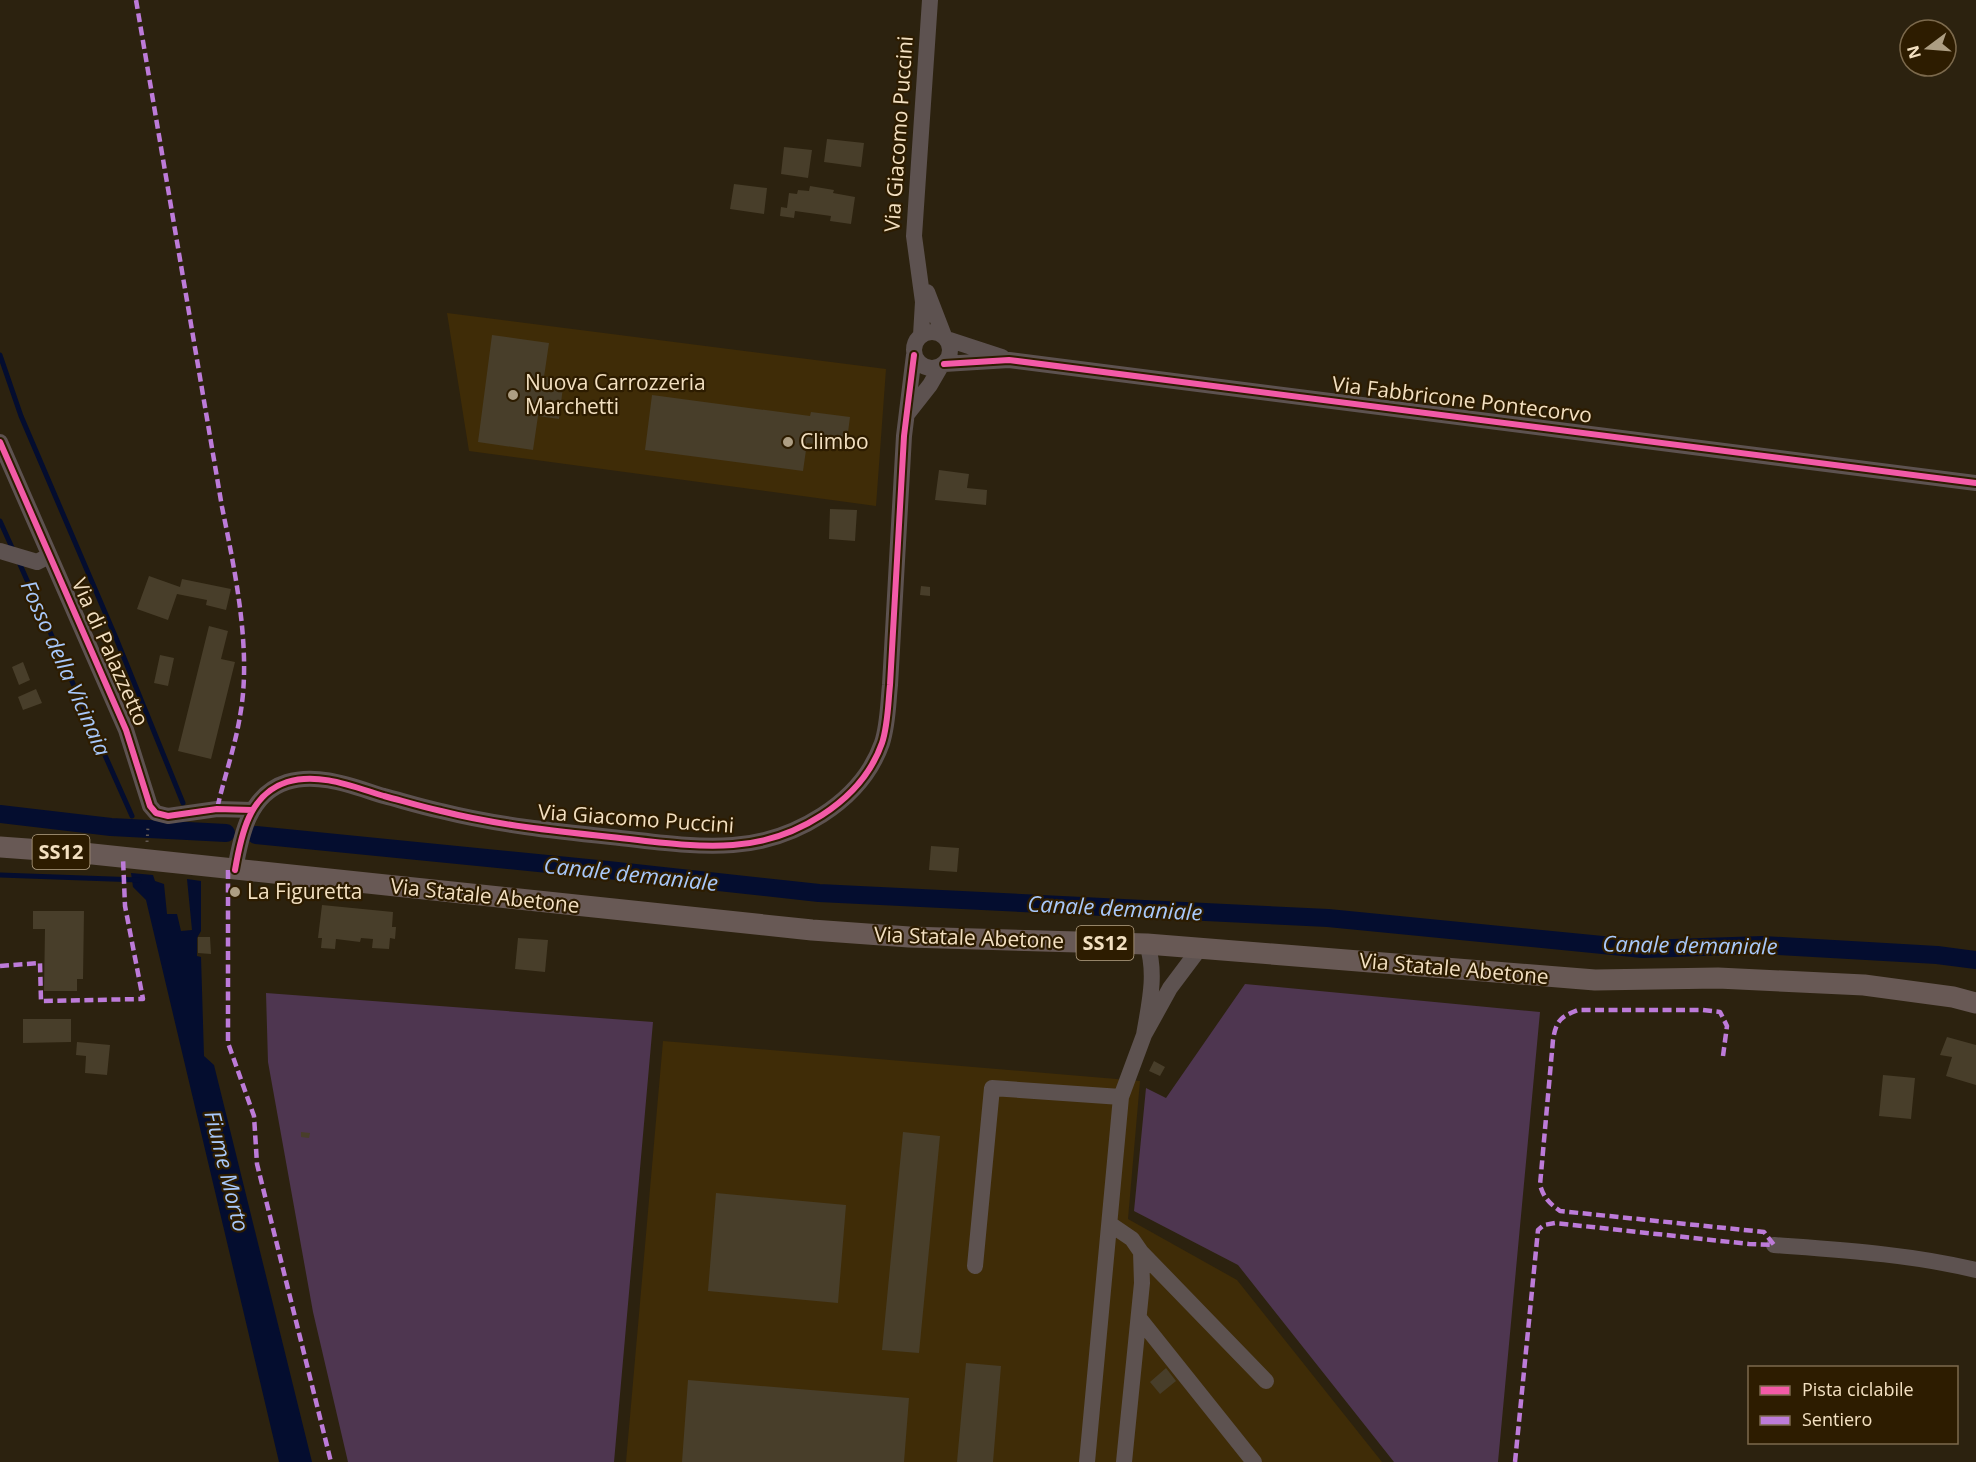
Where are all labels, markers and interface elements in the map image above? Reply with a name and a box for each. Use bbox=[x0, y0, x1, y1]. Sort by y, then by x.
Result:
north arrow bbox=[1898, 18, 1958, 78]
street label: Via Giacomo Puccini bbox=[877, 35, 919, 233]
text: N bbox=[1901, 43, 1926, 61]
place label: Nuova Carrozzeria Marchetti bbox=[525, 368, 706, 420]
street label: Via Fabbricone Pontecorvo bbox=[1331, 369, 1594, 429]
marker: Nuova Carrozzeria Marchetti bbox=[506, 388, 520, 402]
place label: Climbo bbox=[800, 427, 869, 455]
marker: Climbo bbox=[781, 435, 795, 449]
street label: Via di Palazzetto bbox=[66, 573, 156, 730]
water label: Fosso della Vicinaia bbox=[15, 575, 119, 760]
street label: Via Giacomo Puccini bbox=[537, 797, 735, 839]
road number: SS12 bbox=[32, 835, 90, 869]
water label: Canale demaniale bbox=[542, 849, 720, 897]
street label: Via Statale Abetone bbox=[389, 871, 581, 919]
place label: La Figuretta bbox=[247, 877, 363, 905]
marker: La Figuretta bbox=[228, 885, 242, 899]
water label: Canale demaniale bbox=[1027, 887, 1203, 927]
street label: Via Statale Abetone bbox=[874, 920, 1064, 954]
road number: SS12 bbox=[1076, 926, 1134, 960]
water label: Canale demaniale bbox=[1602, 927, 1778, 961]
street label: Via Statale Abetone bbox=[1358, 946, 1550, 990]
water label: Fiume Morto bbox=[198, 1107, 257, 1234]
legend bbox=[1748, 1366, 1958, 1444]
text: Pista ciclabile bbox=[1802, 1377, 1914, 1401]
text: Sentiero bbox=[1802, 1407, 1872, 1431]

